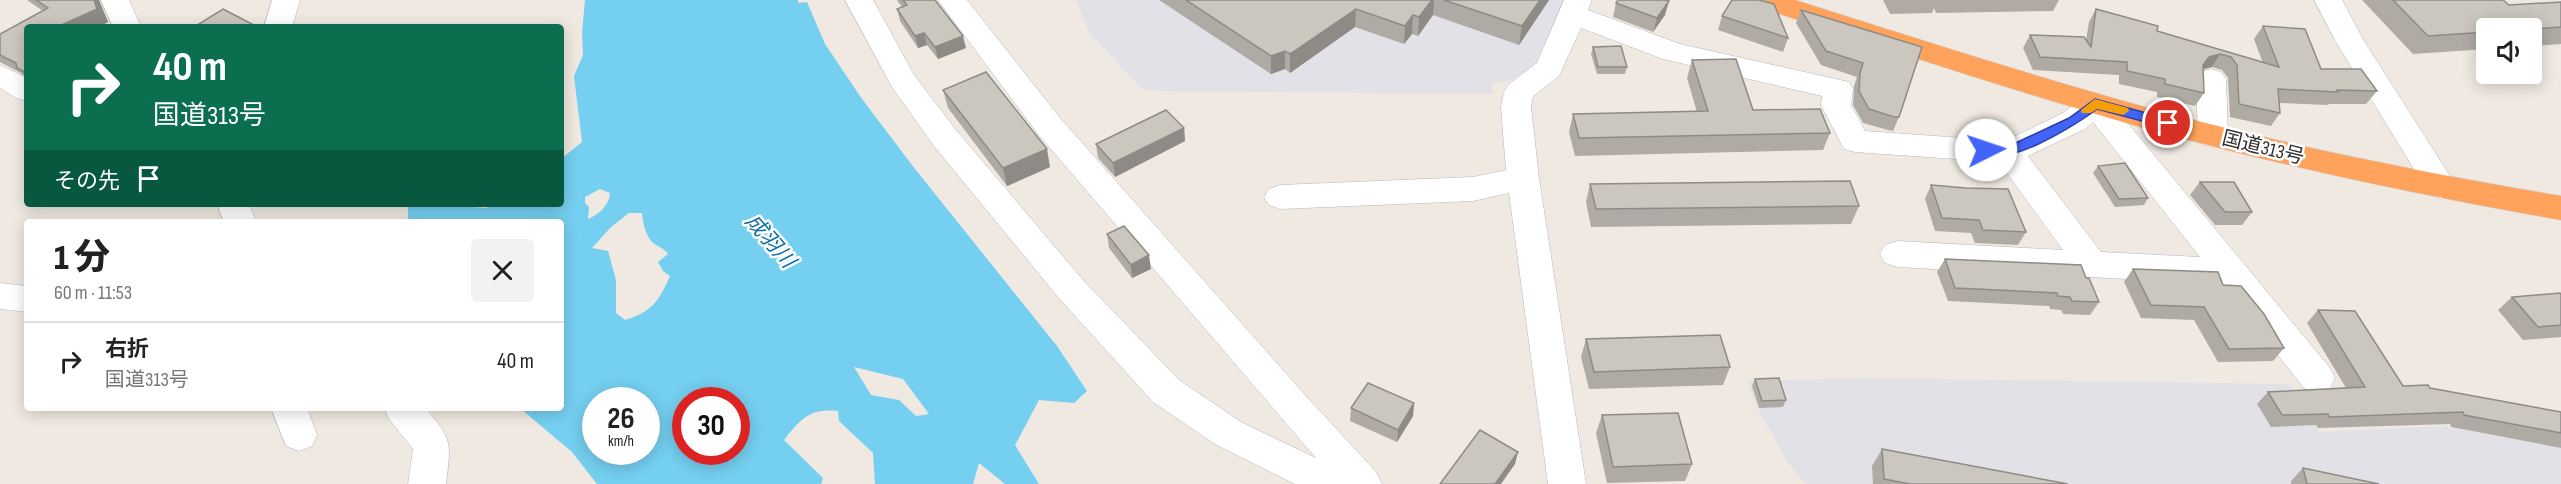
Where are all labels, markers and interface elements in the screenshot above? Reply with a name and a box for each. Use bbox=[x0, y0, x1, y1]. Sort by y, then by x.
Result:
map controls bbox=[2476, 18, 2542, 84]
button: sound bbox=[2476, 18, 2542, 84]
text: 40 m bbox=[153, 42, 227, 93]
icon: right bbox=[54, 48, 132, 126]
pin bbox=[2142, 97, 2193, 148]
text: 国道313号 bbox=[153, 100, 266, 132]
icon: arrive bbox=[2151, 106, 2184, 139]
position arrow bbox=[1954, 118, 2018, 182]
street label: 国道313号 bbox=[2219, 126, 2307, 170]
icon: arrive bbox=[132, 162, 165, 195]
text: その先 bbox=[54, 168, 120, 195]
water label: 成羽川 bbox=[740, 209, 801, 274]
text: 1 分 bbox=[54, 237, 110, 280]
button: close bbox=[471, 239, 534, 302]
text: 60 m · 11:53 bbox=[54, 281, 132, 305]
text: 右折 bbox=[105, 336, 149, 363]
icon: right bbox=[54, 345, 87, 378]
text: 40 m bbox=[497, 348, 534, 375]
text: 国道313号 bbox=[105, 368, 189, 392]
speed limit sign: 30 bbox=[672, 387, 750, 465]
text: 26 bbox=[607, 401, 635, 437]
text: km/h bbox=[608, 432, 634, 451]

